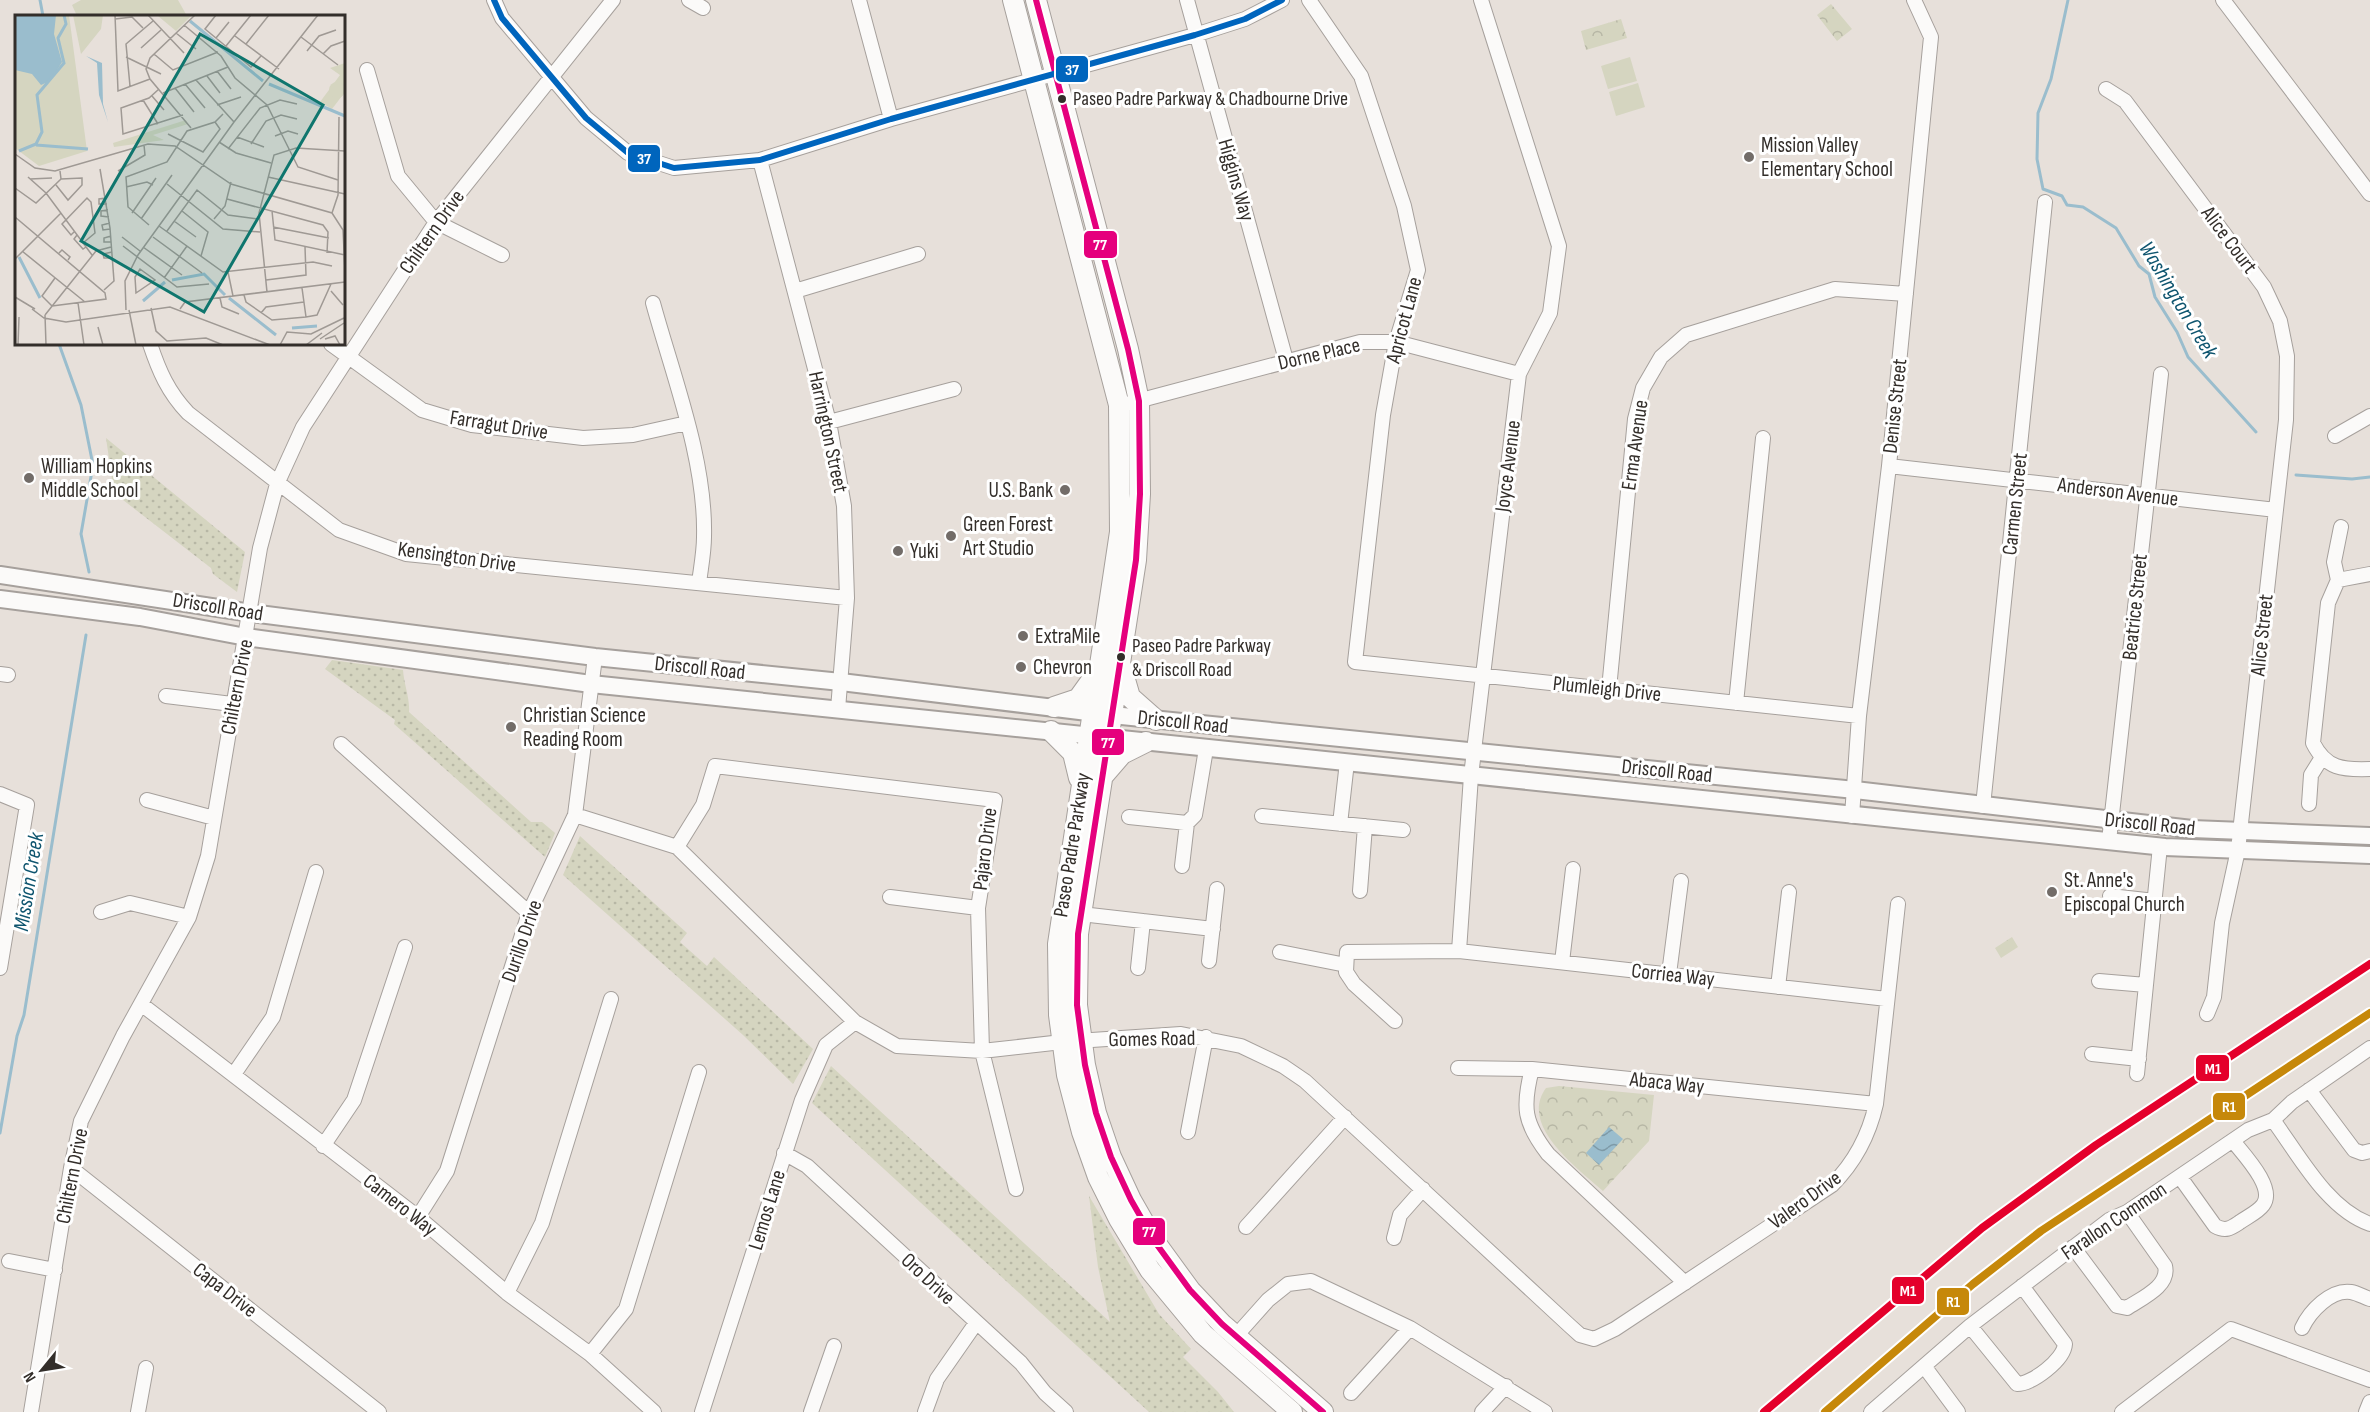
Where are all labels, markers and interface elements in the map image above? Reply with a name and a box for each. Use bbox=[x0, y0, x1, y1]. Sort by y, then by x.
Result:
inset map bbox=[15, 15, 345, 345]
line badge: 37 bbox=[1055, 55, 1089, 83]
text: 37 bbox=[1065, 61, 1079, 80]
place label: Paseo Padre Parkway & Chadbourne Drive bbox=[1073, 87, 1348, 111]
marker: Paseo Padre Parkway & Chadbourne Drive bbox=[1056, 93, 1068, 105]
place label: Mission Valley Elementary School bbox=[1761, 133, 1893, 182]
street label: Higgins Way bbox=[1212, 136, 1260, 224]
line badge: 37 bbox=[627, 144, 661, 173]
text: 37 bbox=[637, 150, 651, 169]
marker: Mission Valley Elementary School bbox=[1742, 150, 1756, 164]
street label: Chiltern Drive bbox=[394, 185, 470, 279]
street label: Alice Court bbox=[2195, 201, 2262, 279]
line badge: 77 bbox=[1083, 230, 1118, 259]
text: 77 bbox=[1093, 236, 1107, 255]
water label: Washington Creek bbox=[2133, 237, 2224, 364]
street label: Apricot Lane bbox=[1380, 274, 1427, 367]
street label: Dorne Place bbox=[1276, 332, 1362, 376]
street label: Denise Street bbox=[1878, 357, 1912, 455]
street label: Harrington Street bbox=[803, 369, 853, 495]
street label: Erma Avenue bbox=[1616, 398, 1654, 492]
street label: Farragut Drive bbox=[448, 405, 550, 445]
street label: Joyce Avenue bbox=[1490, 419, 1526, 514]
street label: Carmen Street bbox=[1997, 452, 2033, 556]
place label: William Hopkins Middle School bbox=[41, 454, 152, 503]
marker: William Hopkins Middle School bbox=[22, 471, 36, 485]
street label: Anderson Avenue bbox=[2055, 472, 2180, 512]
place label: U.S. Bank bbox=[988, 478, 1053, 503]
marker: U.S. Bank bbox=[1058, 483, 1072, 497]
place label: Green Forest Art Studio bbox=[962, 512, 1053, 561]
marker: Green Forest Art Studio bbox=[944, 529, 958, 543]
street label: Kensington Drive bbox=[396, 536, 518, 578]
place label: Yuki bbox=[910, 539, 939, 564]
marker: Yuki bbox=[891, 544, 905, 558]
street label: Beatrice Street bbox=[2117, 553, 2153, 661]
street label: Driscoll Road bbox=[171, 588, 265, 626]
street label: Alice Street bbox=[2245, 593, 2279, 678]
place label: ExtraMile bbox=[1035, 624, 1100, 649]
marker: ExtraMile bbox=[1016, 629, 1030, 643]
place label: Paseo Padre Parkway & Driscoll Road bbox=[1132, 634, 1271, 682]
street label: Chiltern Drive bbox=[216, 637, 258, 737]
street label: Driscoll Road bbox=[653, 651, 747, 685]
marker: Paseo Padre Parkway & Driscoll Road bbox=[1115, 651, 1127, 663]
place label: Chevron bbox=[1033, 655, 1092, 680]
marker: Chevron bbox=[1014, 660, 1028, 674]
street label: Plumleigh Drive bbox=[1552, 671, 1662, 707]
place label: Christian Science Reading Room bbox=[523, 703, 646, 752]
street label: Driscoll Road bbox=[1136, 705, 1230, 739]
marker: Christian Science Reading Room bbox=[504, 720, 518, 734]
line badge: 77 bbox=[1091, 728, 1125, 756]
text: 77 bbox=[1101, 734, 1115, 753]
street label: Driscoll Road bbox=[1620, 754, 1714, 788]
street label: Paseo Padre Parkway bbox=[1048, 771, 1096, 919]
street label: Pajaro Drive bbox=[968, 806, 1002, 892]
street label: Driscoll Road bbox=[2103, 807, 2197, 841]
water label: Mission Creek bbox=[8, 830, 50, 933]
place label: St. Anne's Episcopal Church bbox=[2064, 868, 2185, 917]
marker: St. Anne's Episcopal Church bbox=[2045, 885, 2059, 899]
street label: Durillo Drive bbox=[496, 896, 548, 986]
street label: Corriea Way bbox=[1630, 958, 1716, 992]
street label: Gomes Road bbox=[1108, 1026, 1196, 1052]
line badge: M1 bbox=[2195, 1054, 2230, 1082]
text: M1 bbox=[2205, 1060, 2222, 1079]
street label: Abaca Way bbox=[1628, 1067, 1705, 1099]
line badge: R1 bbox=[2212, 1092, 2246, 1121]
text: R1 bbox=[2222, 1098, 2237, 1117]
street label: Chiltern Drive bbox=[51, 1126, 93, 1226]
street label: Valero Drive bbox=[1764, 1165, 1846, 1235]
street label: Lemos Lane bbox=[743, 1167, 791, 1253]
street label: Camero Way bbox=[358, 1168, 442, 1242]
street label: Farallon Common bbox=[2057, 1177, 2171, 1265]
line badge: 77 bbox=[1132, 1217, 1166, 1246]
text: 77 bbox=[1142, 1223, 1156, 1242]
street label: Oro Drive bbox=[896, 1248, 960, 1310]
street label: Capa Drive bbox=[188, 1257, 262, 1323]
line badge: M1 bbox=[1891, 1276, 1925, 1305]
text: M1 bbox=[1900, 1282, 1917, 1301]
line badge: R1 bbox=[1936, 1287, 1970, 1316]
text: R1 bbox=[1946, 1293, 1961, 1312]
north arrow bbox=[12, 1340, 72, 1400]
text: N bbox=[20, 1368, 41, 1385]

